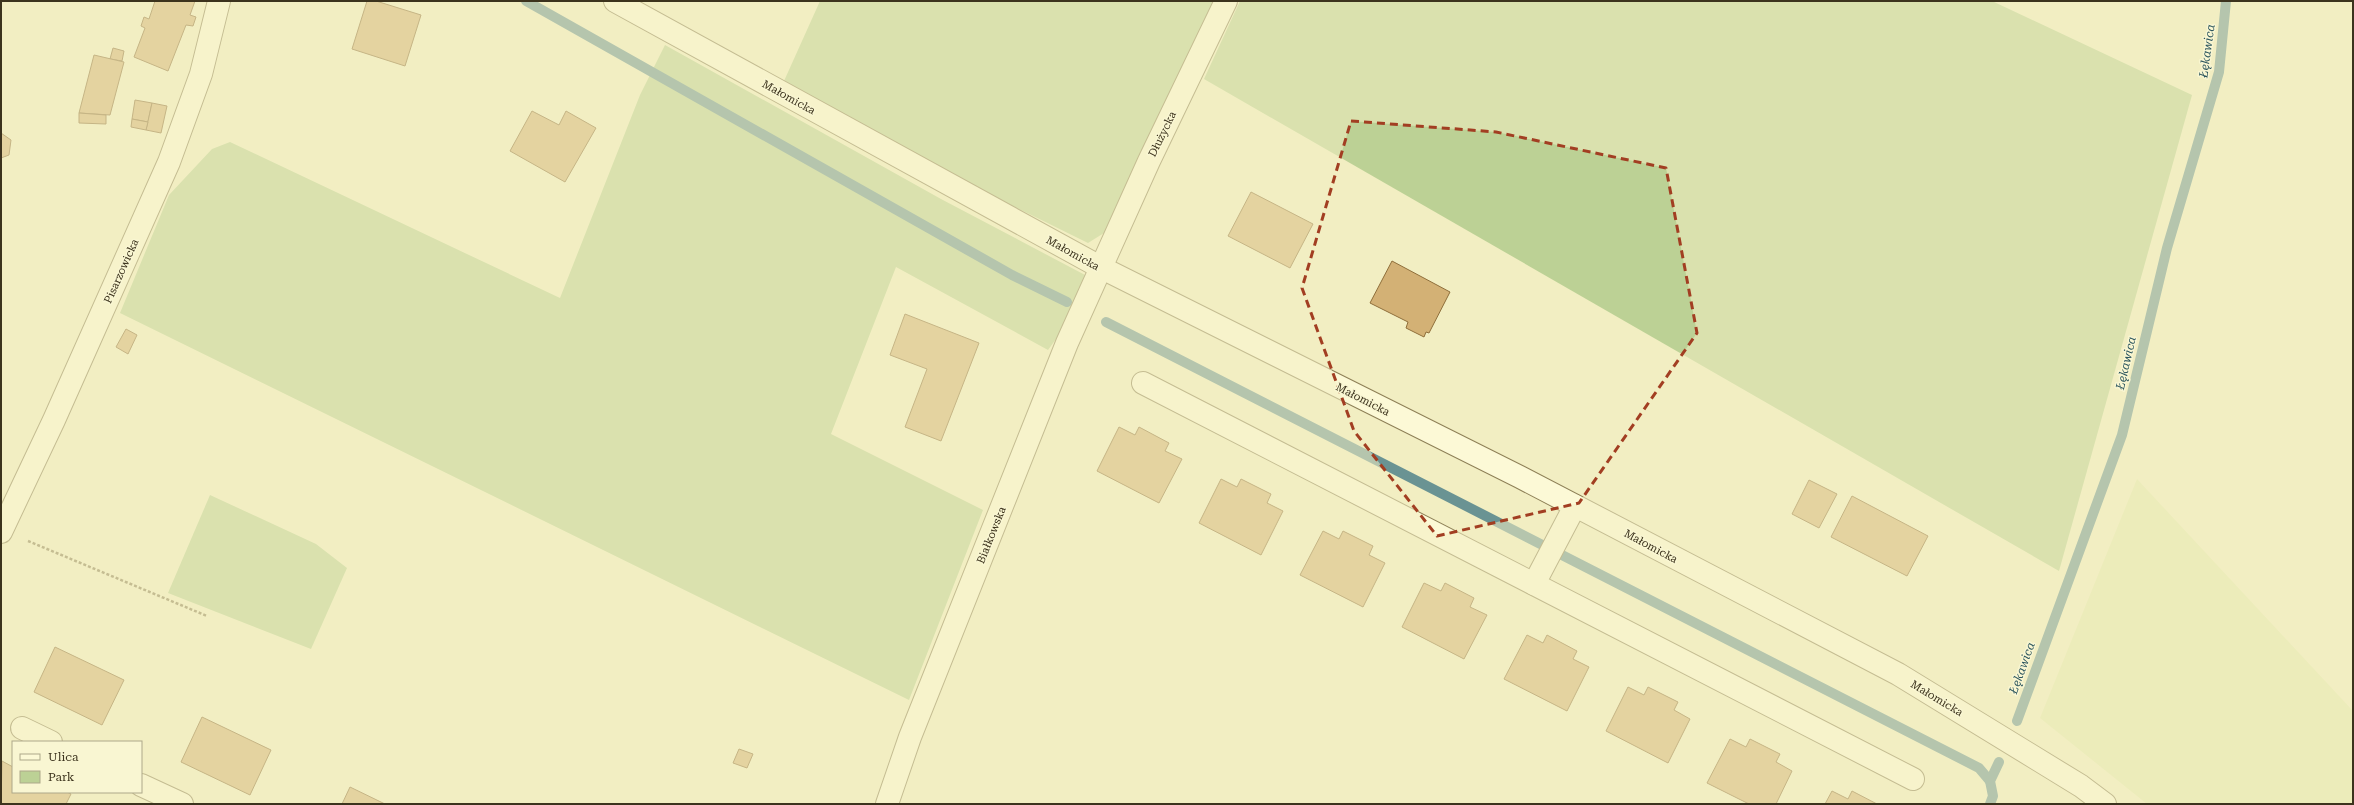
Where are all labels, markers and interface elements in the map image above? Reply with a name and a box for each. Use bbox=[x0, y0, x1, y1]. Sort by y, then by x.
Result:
water label: Łękawica bbox=[2196, 23, 2218, 80]
street label: Małomicka bbox=[760, 77, 818, 117]
street label: Dłużycka bbox=[1146, 109, 1179, 159]
street label: Małomicka bbox=[1044, 233, 1102, 273]
street label: Pisarzowicka bbox=[101, 237, 142, 306]
water label: Łękawica bbox=[2113, 335, 2139, 392]
street label: Małomicka bbox=[1334, 380, 1392, 419]
street label: Białkowska bbox=[974, 505, 1009, 566]
street label: Małomicka bbox=[1622, 527, 1680, 566]
water label: Łękawica bbox=[2006, 640, 2038, 697]
street label: Małomicka bbox=[1908, 678, 1965, 719]
legend bbox=[12, 741, 142, 793]
text: Ulica bbox=[48, 750, 79, 764]
text: Park bbox=[48, 770, 75, 784]

